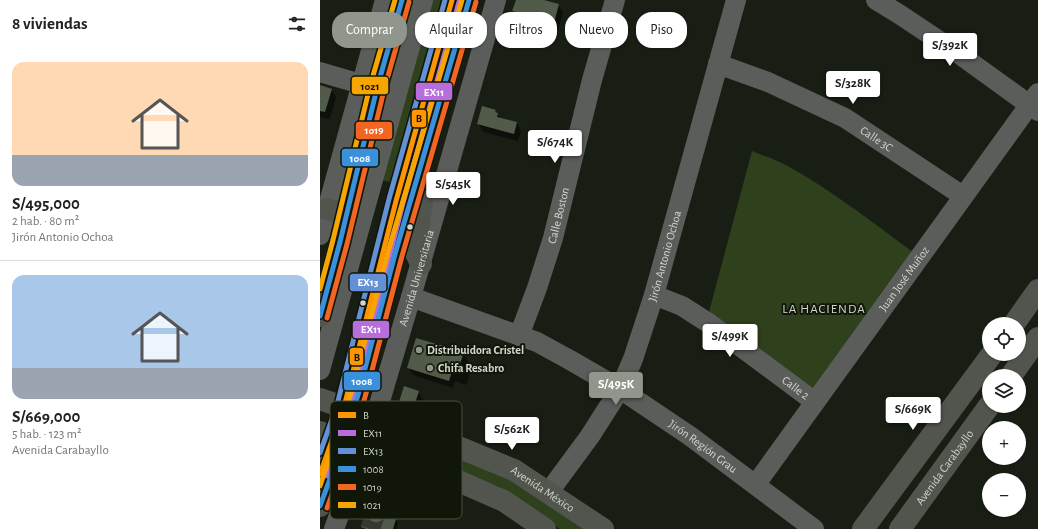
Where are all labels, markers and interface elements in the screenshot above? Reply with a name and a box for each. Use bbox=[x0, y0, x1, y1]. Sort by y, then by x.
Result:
chip: Comprar bbox=[332, 12, 407, 48]
chip: Alquilar bbox=[415, 12, 487, 48]
chip: Filtros bbox=[495, 12, 557, 48]
chip: Nuevo bbox=[565, 12, 628, 48]
chip: Piso bbox=[636, 12, 687, 48]
icon: filters bbox=[286, 13, 308, 35]
text: 8 viviendas bbox=[12, 15, 88, 32]
pin: S/392K bbox=[917, 33, 983, 67]
text: S/392K bbox=[932, 39, 968, 52]
pin: S/328K bbox=[820, 71, 886, 105]
line badge: 1021 bbox=[351, 76, 389, 95]
text: S/328K bbox=[835, 77, 871, 90]
text: 1021 bbox=[361, 81, 379, 92]
line badge: EX11 bbox=[415, 82, 453, 101]
text: EX11 bbox=[424, 87, 444, 98]
icon: home bbox=[124, 88, 196, 160]
line badge: B bbox=[411, 109, 427, 128]
text: B bbox=[416, 113, 423, 124]
line badge: 1019 bbox=[355, 121, 393, 140]
street label: Calle 3C bbox=[858, 124, 895, 154]
text: 1019 bbox=[365, 125, 383, 136]
pin: S/674K bbox=[522, 130, 588, 164]
text: S/674K bbox=[537, 136, 573, 149]
line badge: 1008 bbox=[341, 148, 379, 167]
text: 1008 bbox=[350, 153, 370, 164]
pin: S/545K bbox=[420, 172, 486, 206]
text: S/545K bbox=[435, 178, 471, 191]
street label: Calle Boston bbox=[546, 186, 571, 245]
text: S/495,000 bbox=[12, 195, 80, 212]
street label: Jirón Antonio Ochoa bbox=[646, 209, 683, 303]
text: 2 hab. · 80 m² bbox=[12, 215, 79, 228]
unlabelled marker bbox=[405, 222, 415, 232]
street label: Avenida Universitaria bbox=[397, 228, 436, 328]
text: Jirón Antonio Ochoa bbox=[12, 231, 114, 244]
street label: Juan José Muñoz bbox=[877, 244, 931, 313]
line badge: EX13 bbox=[349, 273, 387, 292]
text: EX13 bbox=[357, 277, 379, 288]
unlabelled marker bbox=[358, 298, 368, 308]
icon: home bbox=[124, 301, 196, 373]
district label: LA HACIENDA bbox=[782, 303, 866, 316]
map controls bbox=[982, 317, 1026, 517]
button: locate bbox=[982, 317, 1026, 361]
line badge: EX11 bbox=[352, 320, 390, 339]
text: EX11 bbox=[361, 324, 381, 335]
pin: S/499K bbox=[697, 324, 763, 358]
text: S/499K bbox=[712, 330, 748, 343]
place label: Distribuidora Cristel bbox=[427, 344, 524, 356]
marker: Distribuidora Cristel bbox=[414, 345, 424, 355]
line badge: B bbox=[349, 347, 364, 366]
text: B bbox=[354, 352, 361, 363]
place label: Chifa Resabro bbox=[438, 362, 504, 374]
marker: Chifa Resabro bbox=[425, 363, 435, 373]
button: layers bbox=[982, 369, 1026, 413]
line badge: 1008 bbox=[343, 371, 381, 391]
pin: S/495K bbox=[583, 372, 649, 406]
street label: Calle 2 bbox=[780, 374, 812, 402]
text: 1008 bbox=[352, 376, 372, 387]
text: S/495K bbox=[598, 378, 634, 391]
pin: S/669K bbox=[880, 397, 946, 431]
legend bbox=[330, 401, 462, 519]
text: S/669K bbox=[895, 403, 931, 416]
text: S/669,000 bbox=[12, 408, 80, 425]
text: B bbox=[363, 410, 369, 421]
pin: S/562K bbox=[479, 417, 545, 451]
street label: Jirón Región Grau bbox=[667, 418, 739, 475]
button: + bbox=[982, 421, 1026, 465]
text: S/562K bbox=[494, 423, 530, 436]
text: 5 hab. · 123 m² bbox=[12, 428, 82, 441]
text: EX11 bbox=[363, 428, 382, 439]
street label: Avenida Carabayllo bbox=[913, 428, 976, 507]
text: Avenida Carabayllo bbox=[12, 444, 109, 457]
text: EX13 bbox=[363, 446, 384, 457]
text: 1008 bbox=[363, 464, 384, 475]
street label: Avenida México bbox=[509, 464, 577, 514]
button: − bbox=[982, 473, 1026, 517]
text: 1019 bbox=[363, 482, 382, 493]
text: 1021 bbox=[363, 500, 381, 511]

